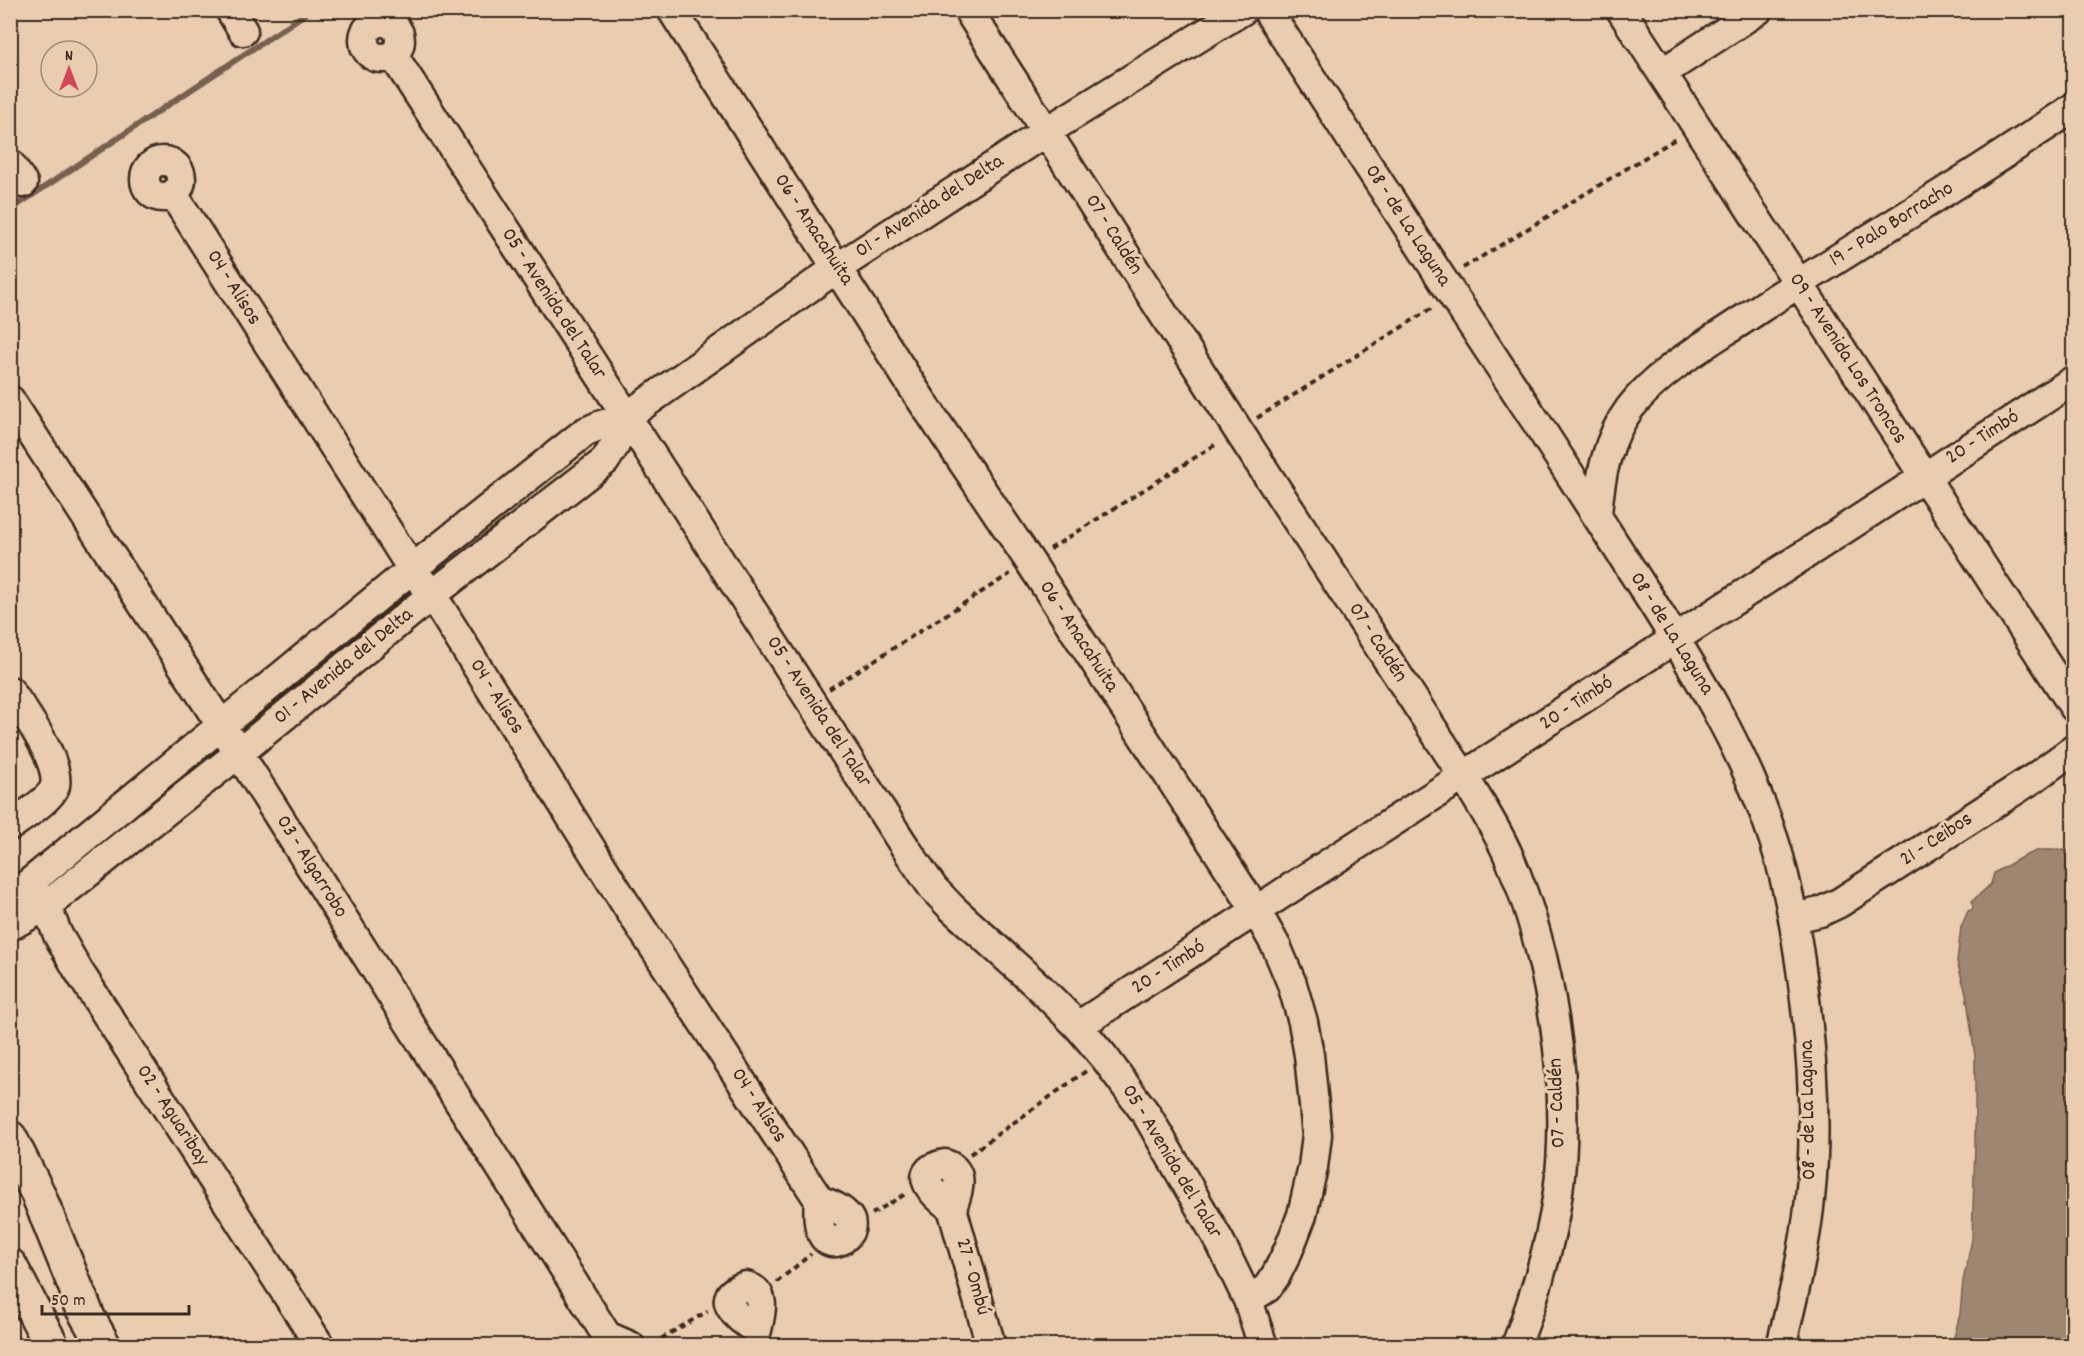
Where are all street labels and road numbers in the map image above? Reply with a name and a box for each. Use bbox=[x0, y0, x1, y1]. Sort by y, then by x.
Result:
street label: 01 - Avenida del Delta bbox=[850, 147, 1011, 266]
street label: 08 - de La Laguna bbox=[1356, 159, 1458, 294]
street label: 06 - Anacahuita bbox=[766, 168, 861, 293]
street label: 19 - Palo Borracho bbox=[1824, 175, 1960, 275]
street label: 07 - Caldén bbox=[1076, 189, 1150, 281]
street label: 05 - Avenida del Talar bbox=[493, 222, 613, 386]
street label: 04 - Alisos bbox=[198, 244, 268, 332]
street label: 09 - Avenida Los Troncos bbox=[1780, 267, 1914, 451]
street label: 20 - Timbó bbox=[1940, 403, 2026, 473]
street label: 08 - de La Laguna bbox=[1621, 567, 1721, 702]
street label: 06 - Anacahuita bbox=[1031, 575, 1126, 700]
street label: 07 - Caldén bbox=[1340, 597, 1414, 689]
street label: 01 - Avenida del Delta bbox=[268, 601, 421, 733]
street label: 05 - Avenida del Talar bbox=[758, 630, 878, 794]
street label: 04 - Alisos bbox=[461, 653, 531, 741]
street label: 20 - Timbó bbox=[1534, 669, 1620, 739]
street label: 21 - Ceibos bbox=[1895, 805, 1979, 875]
street label: 03 - Algarrobo bbox=[267, 810, 355, 924]
street label: 20 - Timbó bbox=[1126, 933, 1212, 1003]
street label: 08 - de La Laguna bbox=[1793, 1039, 1825, 1180]
street label: 07 - Caldén bbox=[1541, 1057, 1575, 1149]
street label: 02 - Aguaribay bbox=[128, 1059, 216, 1173]
street label: 04 - Alisos bbox=[722, 1062, 794, 1150]
street label: 05 - Avenida del Talar bbox=[1113, 1079, 1229, 1245]
street label: 27 - Ombú bbox=[947, 1235, 997, 1319]

